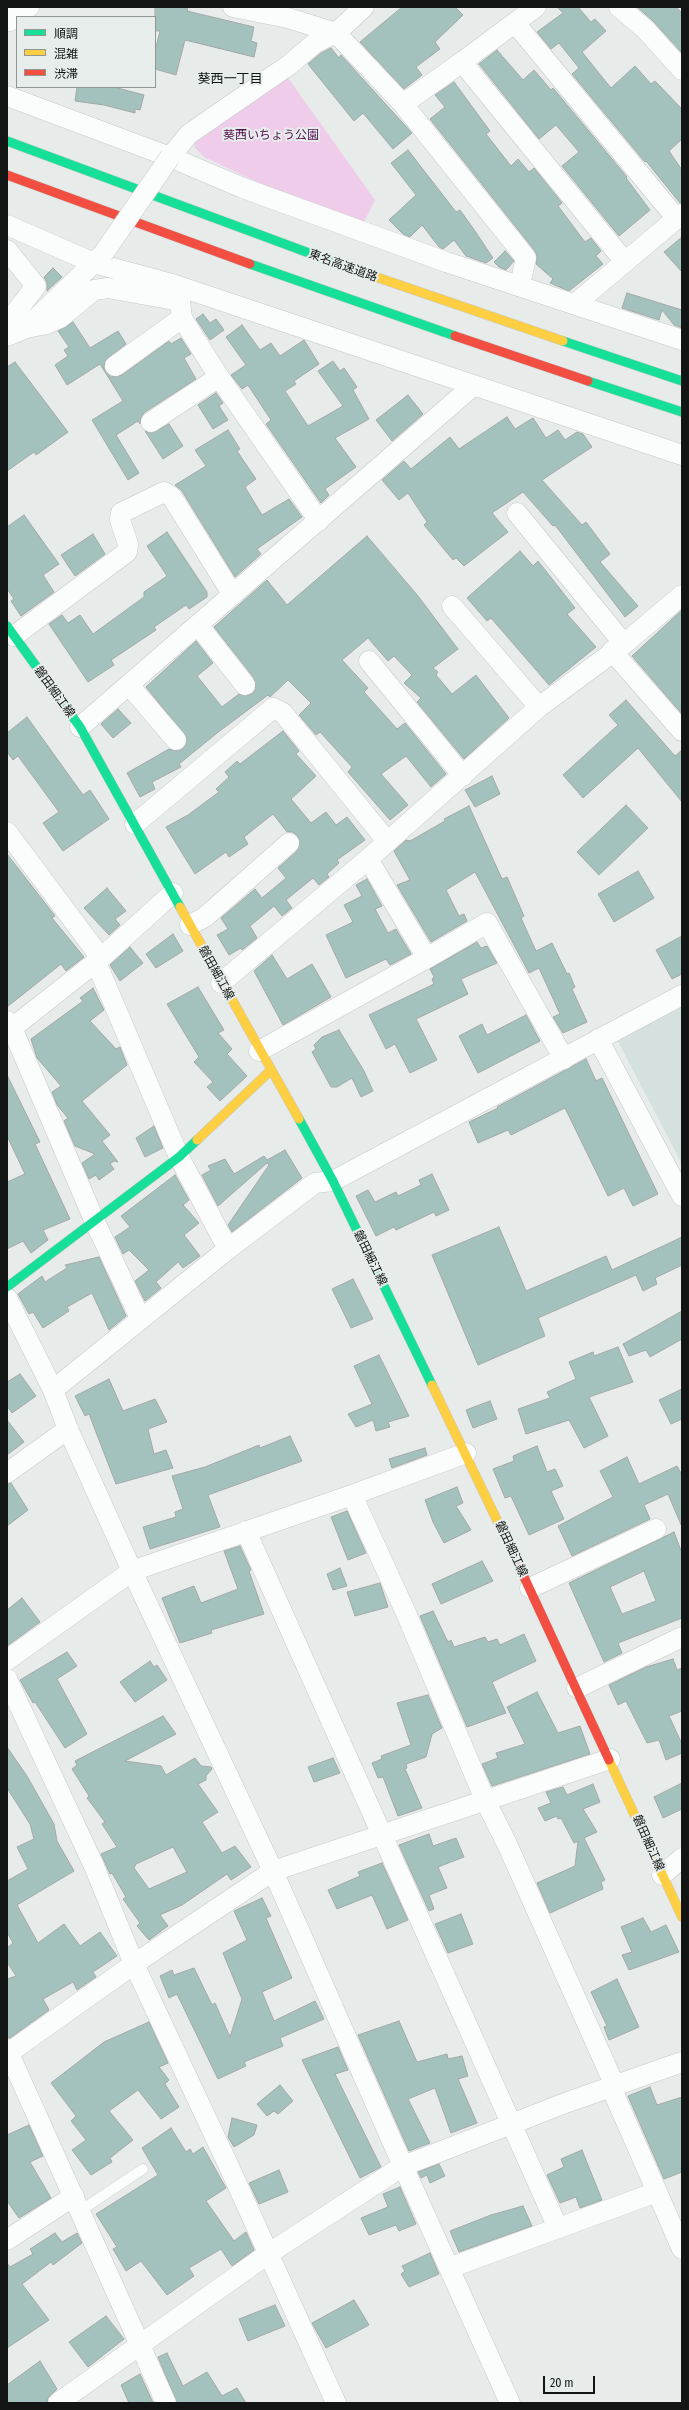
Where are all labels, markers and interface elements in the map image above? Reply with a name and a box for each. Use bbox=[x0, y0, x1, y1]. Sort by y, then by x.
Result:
legend bbox=[16, 16, 156, 88]
text: 順調 bbox=[54, 27, 78, 41]
text: 混雑 bbox=[54, 47, 78, 61]
text: 渋滞 bbox=[54, 67, 78, 81]
district label: 葵西一丁目 bbox=[198, 71, 262, 87]
park label: 葵西いちょう公園 bbox=[223, 129, 319, 143]
street label: 東名高速道路 bbox=[307, 247, 379, 285]
street label: 磐田細江線 bbox=[31, 663, 77, 721]
street label: 磐田細江線 bbox=[195, 943, 237, 1003]
street label: 磐田細江線 bbox=[350, 1228, 390, 1288]
street label: 磐田細江線 bbox=[492, 1519, 530, 1579]
street label: 磐田細江線 bbox=[629, 1813, 667, 1873]
scale bar bbox=[545, 2368, 597, 2394]
text: 20 m bbox=[550, 2376, 574, 2390]

